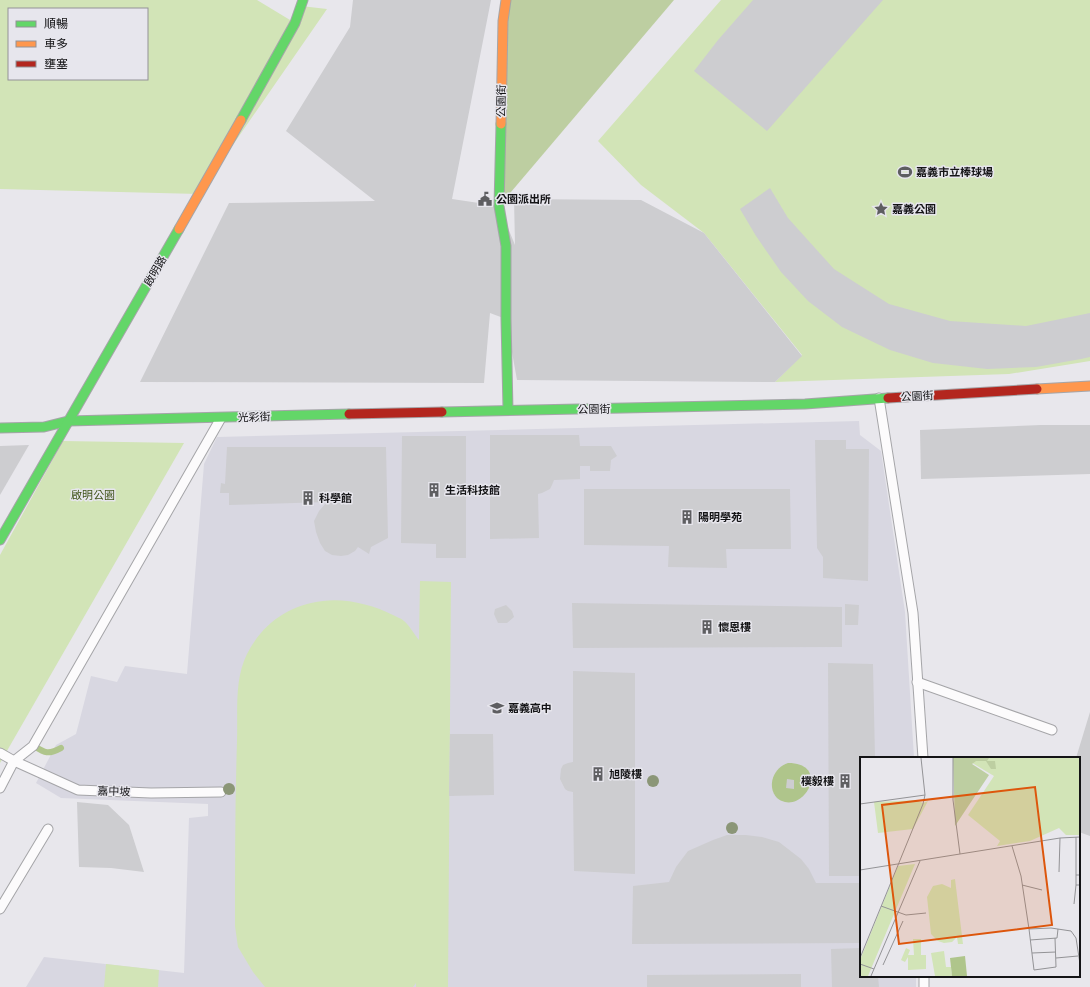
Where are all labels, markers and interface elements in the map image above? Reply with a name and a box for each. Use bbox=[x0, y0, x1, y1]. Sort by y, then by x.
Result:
legend bbox=[8, 8, 148, 80]
text: 順暢 bbox=[44, 16, 68, 31]
text: 車多 bbox=[44, 36, 68, 51]
text: 壅塞 bbox=[44, 56, 68, 71]
street label: 公園街 bbox=[494, 84, 508, 118]
sports icon: 嘉義市立棒球場 bbox=[897, 164, 913, 180]
place label: 嘉義市立棒球場 bbox=[916, 165, 993, 179]
public building icon: 公園派出所 bbox=[477, 191, 493, 207]
place label: 公園派出所 bbox=[496, 192, 551, 206]
place icon: 嘉義公園 bbox=[873, 201, 889, 217]
place label: 嘉義公園 bbox=[892, 202, 936, 216]
street label: 啟明路 bbox=[141, 253, 169, 289]
street label: 公園街 bbox=[900, 388, 934, 404]
street label: 公園街 bbox=[577, 402, 611, 416]
street label: 光彩街 bbox=[237, 409, 271, 425]
building icon: 生活科技館 bbox=[426, 482, 442, 498]
place label: 生活科技館 bbox=[445, 483, 500, 497]
park label: 啟明公園 bbox=[71, 488, 115, 502]
building icon: 科學館 bbox=[300, 490, 316, 506]
place label: 科學館 bbox=[319, 491, 352, 505]
building icon: 陽明學苑 bbox=[679, 509, 695, 525]
place label: 陽明學苑 bbox=[698, 510, 742, 524]
building icon: 懷恩樓 bbox=[699, 619, 715, 635]
place label: 懷恩樓 bbox=[718, 620, 751, 634]
school or university icon: 嘉義高中 bbox=[489, 700, 505, 716]
place label: 嘉義高中 bbox=[508, 701, 552, 715]
inset map bbox=[860, 757, 1080, 977]
building icon: 旭陵樓 bbox=[590, 766, 606, 782]
place label: 旭陵樓 bbox=[609, 767, 642, 781]
building icon: 樸毅樓 bbox=[837, 773, 853, 789]
place label: 樸毅樓 bbox=[801, 774, 834, 788]
street label: 嘉中坡 bbox=[97, 783, 131, 799]

